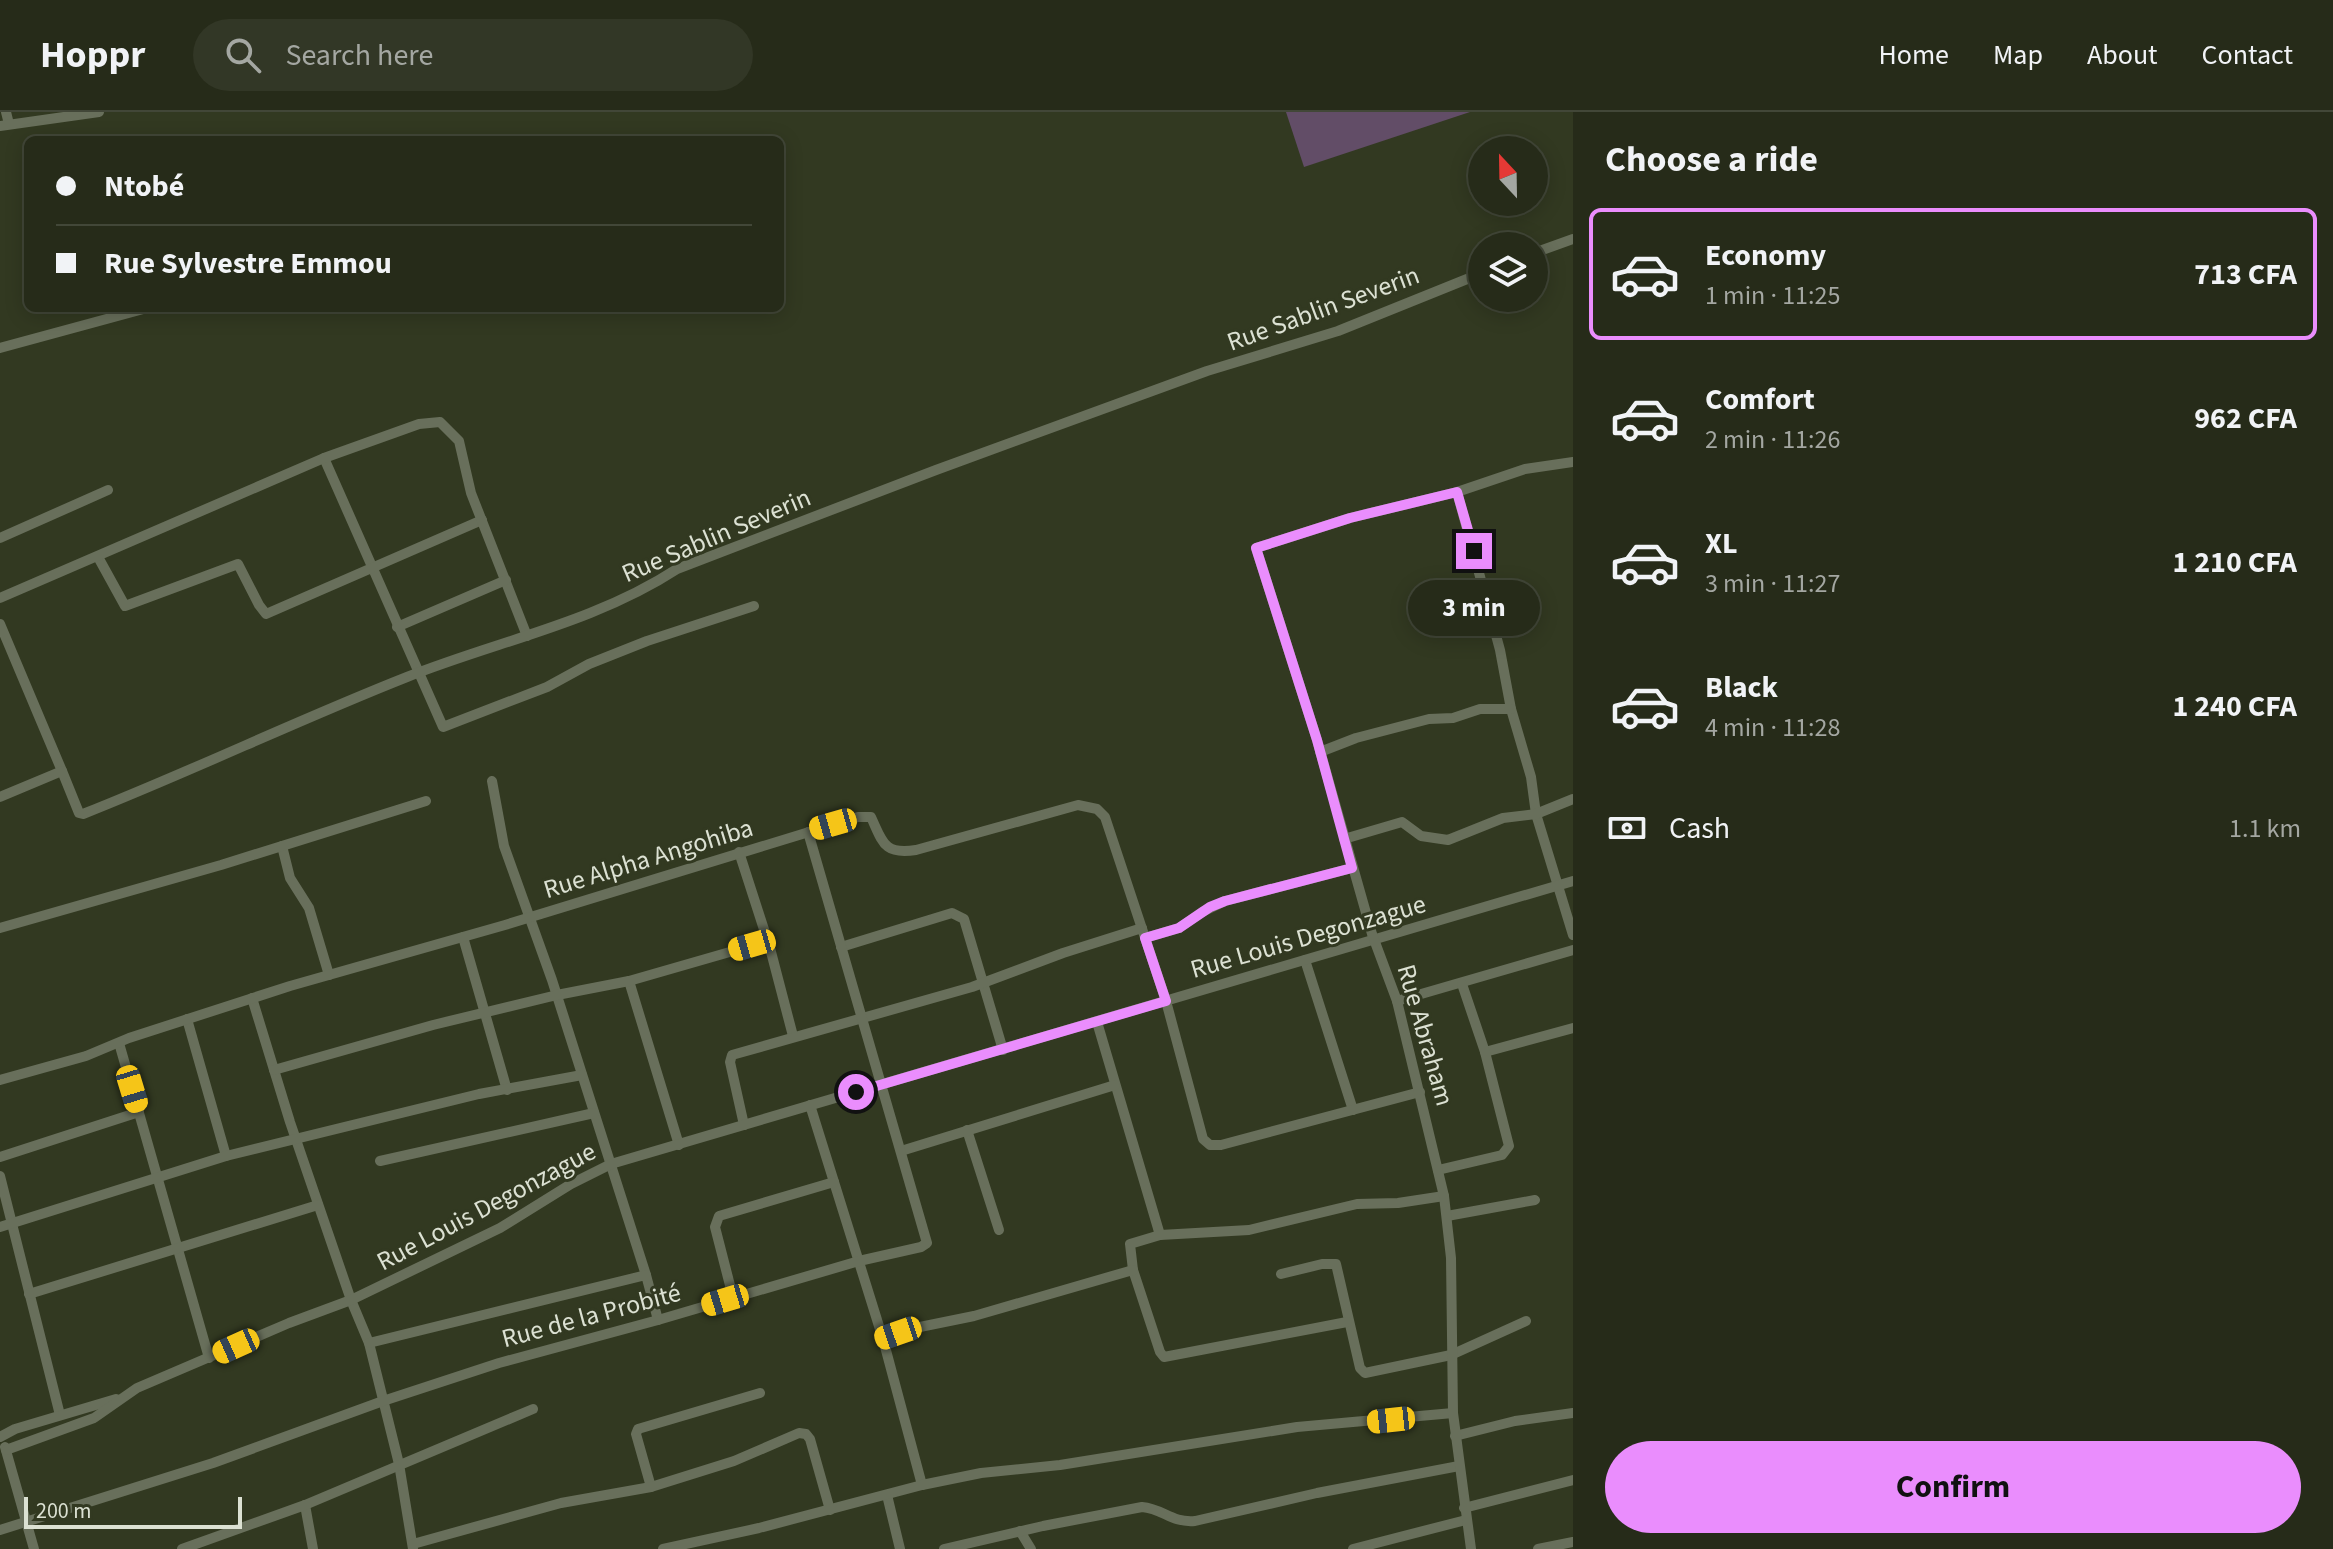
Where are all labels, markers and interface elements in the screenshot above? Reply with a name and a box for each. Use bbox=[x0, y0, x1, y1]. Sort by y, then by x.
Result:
search box bbox=[193, 19, 753, 91]
text: Hoppr bbox=[40, 28, 145, 82]
icon: search bbox=[221, 33, 265, 77]
text: Search here bbox=[285, 34, 433, 77]
text: Home bbox=[1878, 35, 1949, 75]
text: Map bbox=[1993, 35, 2043, 75]
text: About bbox=[2087, 35, 2158, 75]
text: Contact bbox=[2202, 35, 2293, 75]
text: Choose a ride bbox=[1605, 134, 1818, 185]
north arrow bbox=[1468, 136, 1548, 216]
map controls bbox=[1468, 136, 1548, 312]
text: Ntobé bbox=[104, 165, 184, 208]
button: layers bbox=[1468, 232, 1548, 312]
text: Economy bbox=[1705, 234, 1826, 277]
icon: car bbox=[1609, 238, 1681, 310]
text: Rue Sylvestre Emmou bbox=[104, 242, 392, 285]
text: 713 CFA bbox=[2194, 253, 2297, 296]
street label: Rue Sablin Severin bbox=[1222, 256, 1425, 360]
text: 1 min · 11:25 bbox=[1705, 277, 1840, 314]
text: Comfort bbox=[1705, 378, 1815, 421]
icon: car bbox=[1609, 382, 1681, 454]
text: 962 CFA bbox=[2194, 397, 2297, 440]
text: 2 min · 11:26 bbox=[1705, 421, 1840, 458]
street label: Rue Sablin Severin bbox=[616, 479, 817, 592]
text: XL bbox=[1705, 522, 1738, 565]
icon: car bbox=[1609, 526, 1681, 598]
route end bbox=[1456, 533, 1492, 569]
text: 1 210 CFA bbox=[2172, 541, 2297, 584]
text: 3 min · 11:27 bbox=[1705, 565, 1840, 602]
callout: 3 min bbox=[1408, 579, 1540, 635]
text: 3 min bbox=[1442, 589, 1506, 626]
text: Black bbox=[1705, 666, 1778, 709]
icon: car bbox=[1609, 670, 1681, 742]
text: 1 240 CFA bbox=[2172, 685, 2297, 728]
text: 4 min · 11:28 bbox=[1705, 709, 1840, 746]
car bbox=[807, 806, 859, 842]
icon: cash bbox=[1605, 806, 1649, 850]
text: Cash bbox=[1669, 807, 1730, 850]
street label: Rue Alpha Angohiba bbox=[539, 809, 758, 908]
text: 1.1 km bbox=[2229, 810, 2301, 847]
street label: Rue Louis Degonzague bbox=[1186, 885, 1430, 988]
car bbox=[726, 927, 778, 963]
street label: Rue Abraham bbox=[1388, 960, 1463, 1110]
car bbox=[114, 1063, 150, 1115]
route start bbox=[838, 1074, 874, 1110]
street label: Rue Louis Degonzague bbox=[370, 1133, 602, 1280]
street label: Rue de la Probité bbox=[497, 1274, 685, 1357]
car bbox=[699, 1282, 751, 1318]
car bbox=[871, 1314, 925, 1352]
car bbox=[209, 1325, 263, 1367]
car bbox=[1366, 1406, 1416, 1434]
button: Confirm bbox=[1605, 1441, 2301, 1533]
scale bar bbox=[24, 1493, 242, 1529]
text: 200 m bbox=[36, 1495, 91, 1527]

